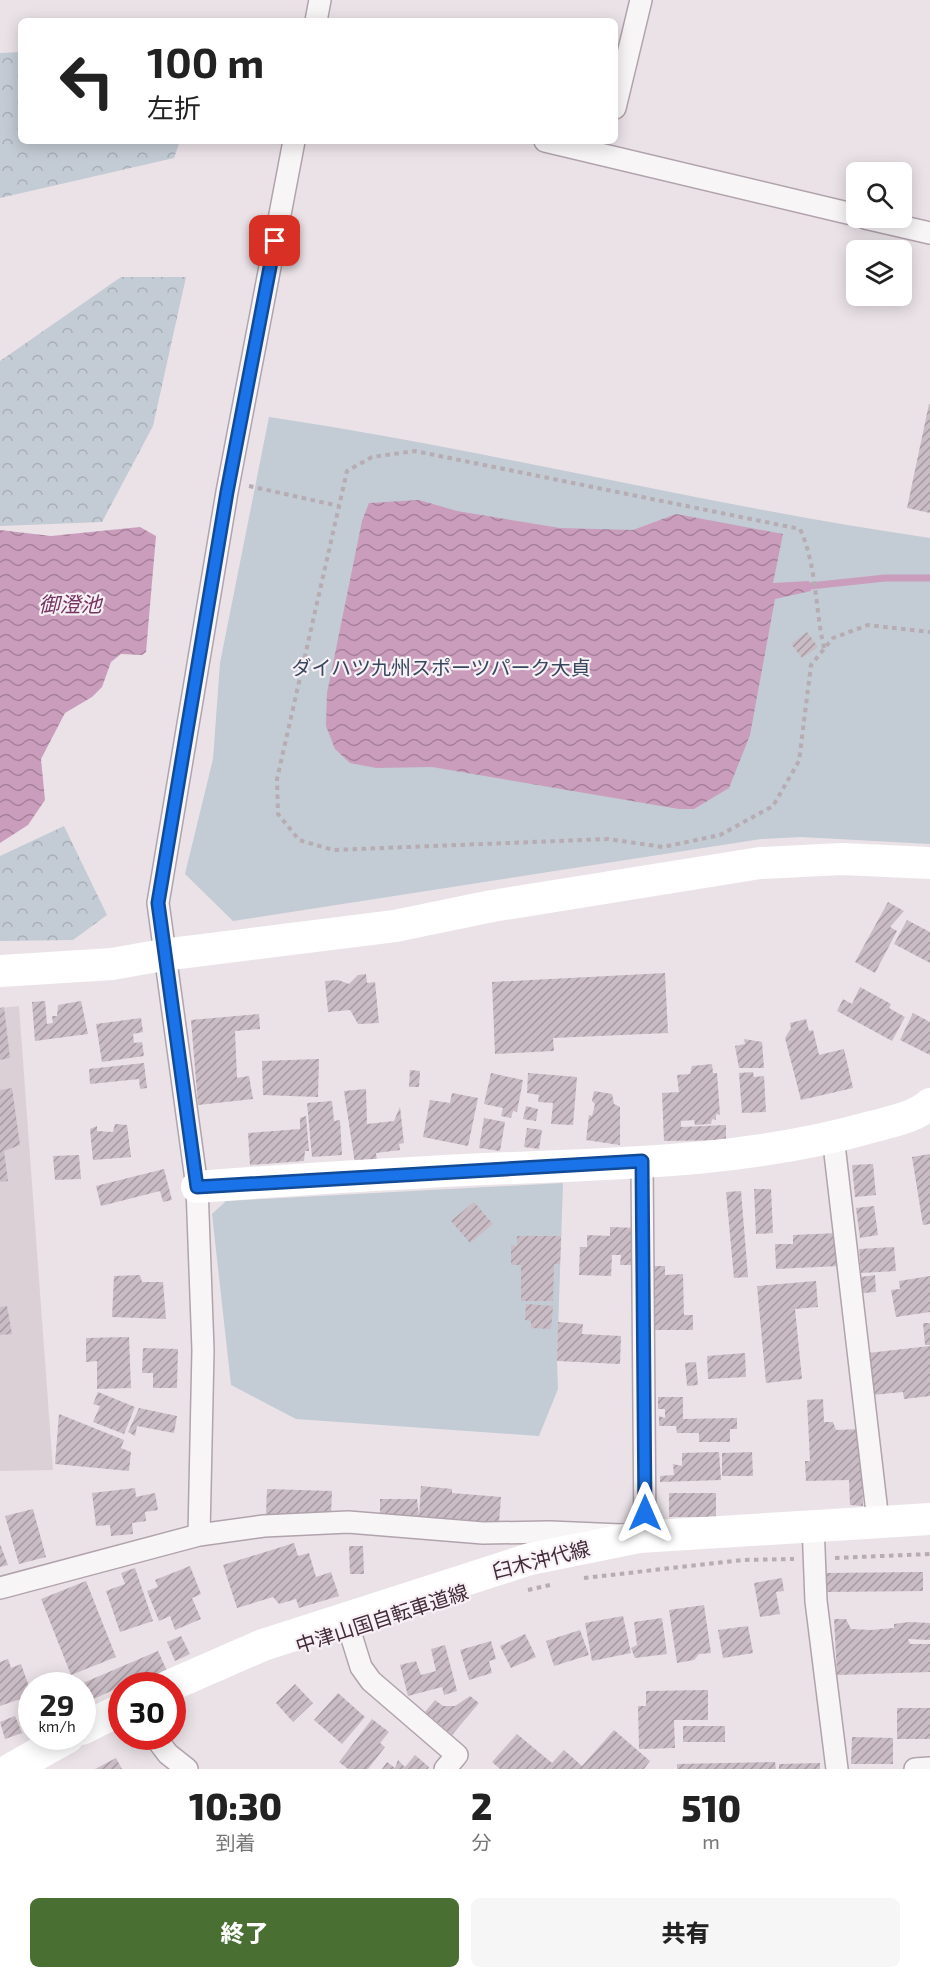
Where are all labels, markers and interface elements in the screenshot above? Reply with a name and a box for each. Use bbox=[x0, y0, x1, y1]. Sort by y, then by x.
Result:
text: 100 m bbox=[147, 36, 264, 86]
icon: left bbox=[48, 42, 126, 120]
text: 左折 bbox=[147, 91, 201, 123]
map controls bbox=[846, 162, 912, 306]
button: search bbox=[846, 162, 912, 228]
pin bbox=[249, 215, 300, 266]
icon: arrive bbox=[258, 224, 291, 257]
button: layers bbox=[846, 240, 912, 306]
water label: 御澄池 bbox=[39, 591, 103, 616]
park label: ダイハツ九州スポーツパーク大貞 bbox=[291, 655, 591, 679]
position arrow bbox=[613, 1481, 677, 1545]
street label: 臼木沖代線 bbox=[489, 1535, 592, 1583]
street label: 中津山国自転車道線 bbox=[292, 1579, 471, 1657]
speed limit sign: 30 bbox=[108, 1672, 186, 1750]
text: 29 bbox=[39, 1686, 75, 1722]
text: km/h bbox=[38, 1717, 76, 1735]
text: 10:30 bbox=[189, 1784, 282, 1827]
text: 2 bbox=[471, 1784, 492, 1827]
text: 510 bbox=[681, 1786, 741, 1829]
text: m bbox=[702, 1829, 720, 1853]
text: 到着 bbox=[216, 1830, 256, 1854]
text: 分 bbox=[472, 1830, 492, 1854]
button: 終了 bbox=[30, 1898, 459, 1967]
button: 共有 bbox=[471, 1898, 900, 1967]

